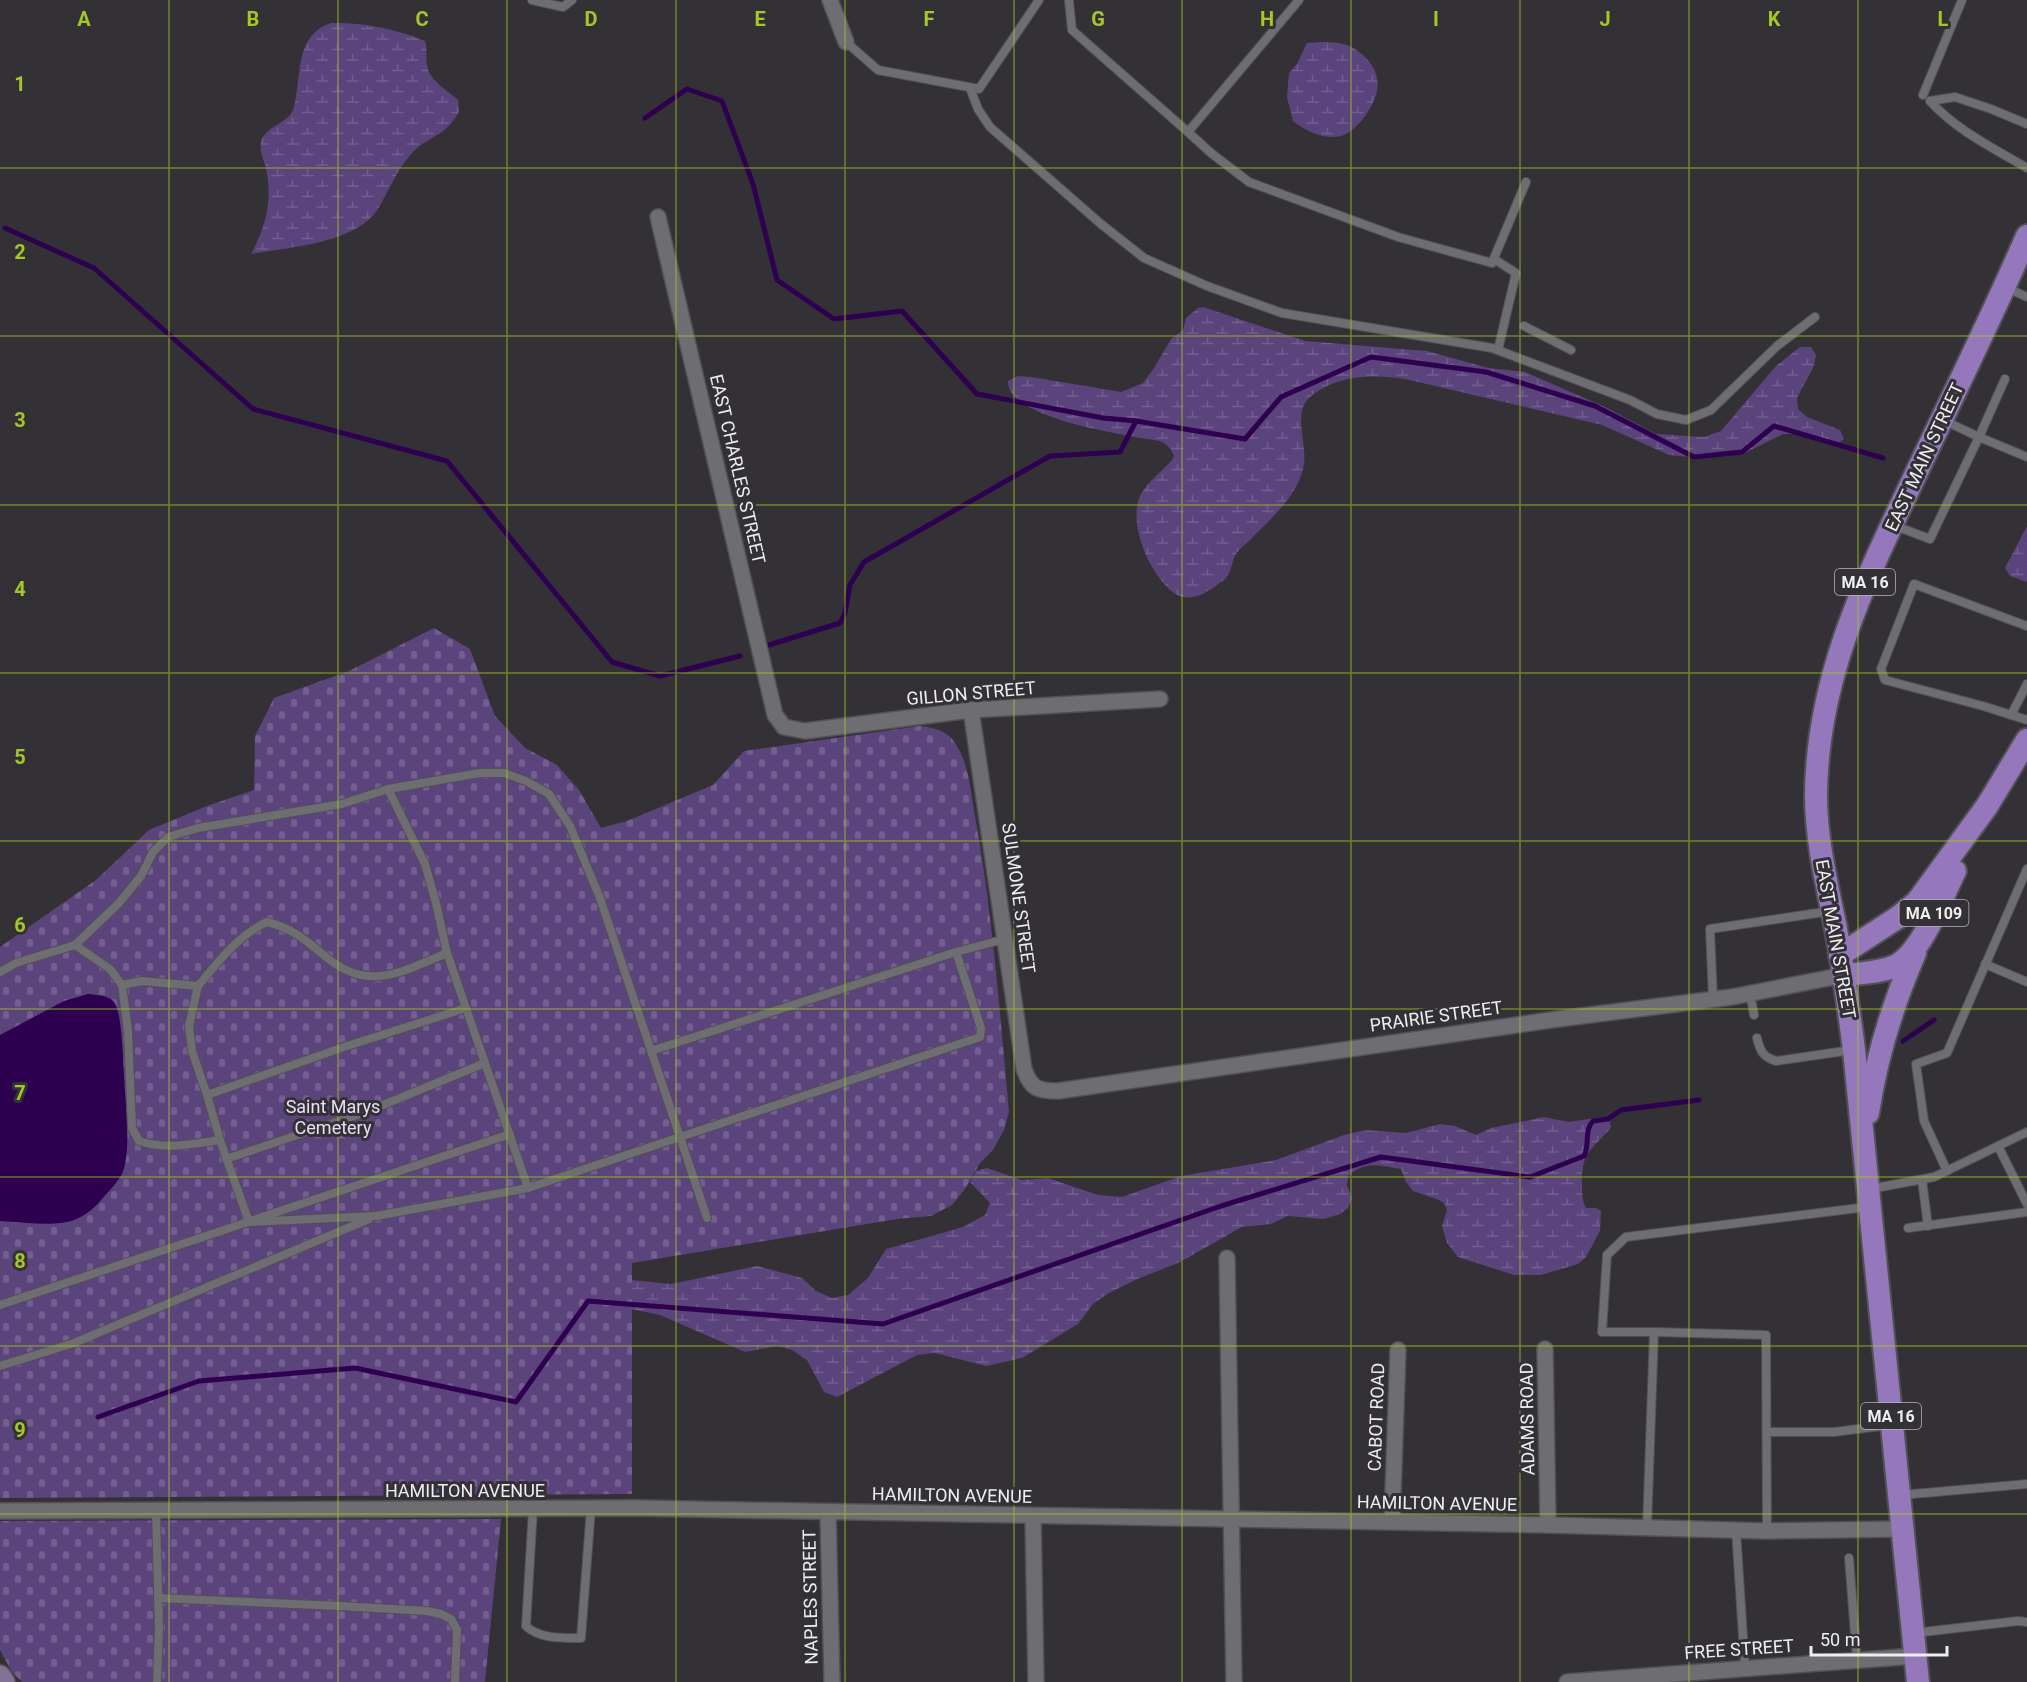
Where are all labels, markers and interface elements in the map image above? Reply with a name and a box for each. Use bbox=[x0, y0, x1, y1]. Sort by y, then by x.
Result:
text: A bbox=[77, 7, 91, 31]
text: B bbox=[247, 7, 259, 31]
text: C bbox=[415, 7, 429, 31]
text: D bbox=[585, 7, 598, 31]
text: E bbox=[754, 7, 766, 31]
text: F bbox=[924, 7, 935, 31]
text: G bbox=[1091, 7, 1105, 31]
text: H bbox=[1260, 7, 1274, 31]
text: I bbox=[1433, 7, 1439, 31]
text: J bbox=[1599, 7, 1611, 31]
text: K bbox=[1768, 7, 1781, 31]
text: L bbox=[1938, 7, 1949, 31]
text: 1 bbox=[14, 72, 26, 96]
text: 2 bbox=[14, 240, 26, 264]
street label: EAST CHARLES STREET bbox=[706, 372, 770, 566]
street label: EAST MAIN STREET bbox=[1880, 379, 1968, 535]
text: 3 bbox=[14, 408, 26, 432]
road number: MA 16 bbox=[1835, 569, 1895, 595]
text: 4 bbox=[14, 577, 26, 601]
street label: GILLON STREET bbox=[906, 677, 1037, 709]
text: 5 bbox=[14, 745, 26, 769]
street label: SULMONE STREET bbox=[998, 821, 1040, 975]
street label: EAST MAIN STREET bbox=[1812, 858, 1860, 1020]
road number: MA 109 bbox=[1900, 900, 1968, 926]
text: 6 bbox=[14, 913, 26, 937]
street label: PRAIRIE STREET bbox=[1368, 996, 1504, 1036]
text: 7 bbox=[14, 1081, 26, 1105]
park label: Saint Marys Cemetery bbox=[286, 1096, 380, 1138]
text: 8 bbox=[14, 1249, 26, 1273]
street label: CABOT ROAD bbox=[1364, 1362, 1388, 1472]
street label: ADAMS ROAD bbox=[1516, 1362, 1538, 1476]
road number: MA 16 bbox=[1861, 1403, 1921, 1429]
text: 9 bbox=[14, 1418, 26, 1442]
street label: HAMILTON AVENUE bbox=[385, 1480, 545, 1501]
street label: HAMILTON AVENUE bbox=[872, 1483, 1032, 1507]
street label: HAMILTON AVENUE bbox=[1357, 1491, 1517, 1515]
street label: NAPLES STREET bbox=[798, 1529, 822, 1665]
scale bar bbox=[1811, 1619, 1948, 1657]
text: 50 m bbox=[1820, 1629, 1860, 1650]
street label: FREE STREET bbox=[1683, 1635, 1795, 1663]

